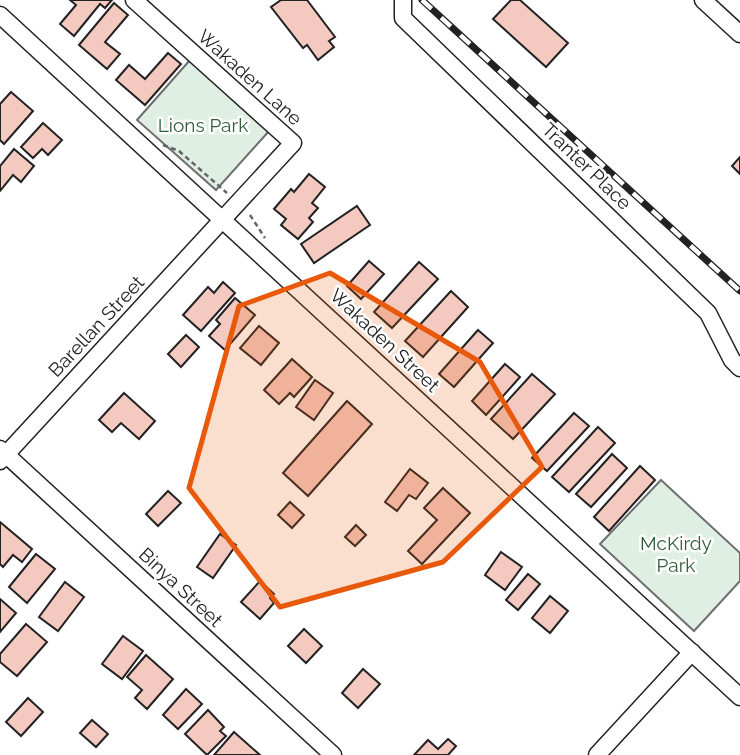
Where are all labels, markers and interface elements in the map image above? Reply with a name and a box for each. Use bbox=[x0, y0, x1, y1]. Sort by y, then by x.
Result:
street label: Wakaden Lane bbox=[194, 25, 306, 129]
park label: Lions Park bbox=[158, 114, 248, 136]
street label: Tranter Place bbox=[538, 118, 636, 214]
street label: Barellan Street bbox=[44, 271, 149, 381]
street label: Wakaden Street bbox=[326, 284, 445, 397]
park label: McKirdy Park bbox=[640, 532, 712, 576]
street label: Binya Street bbox=[135, 543, 228, 631]

